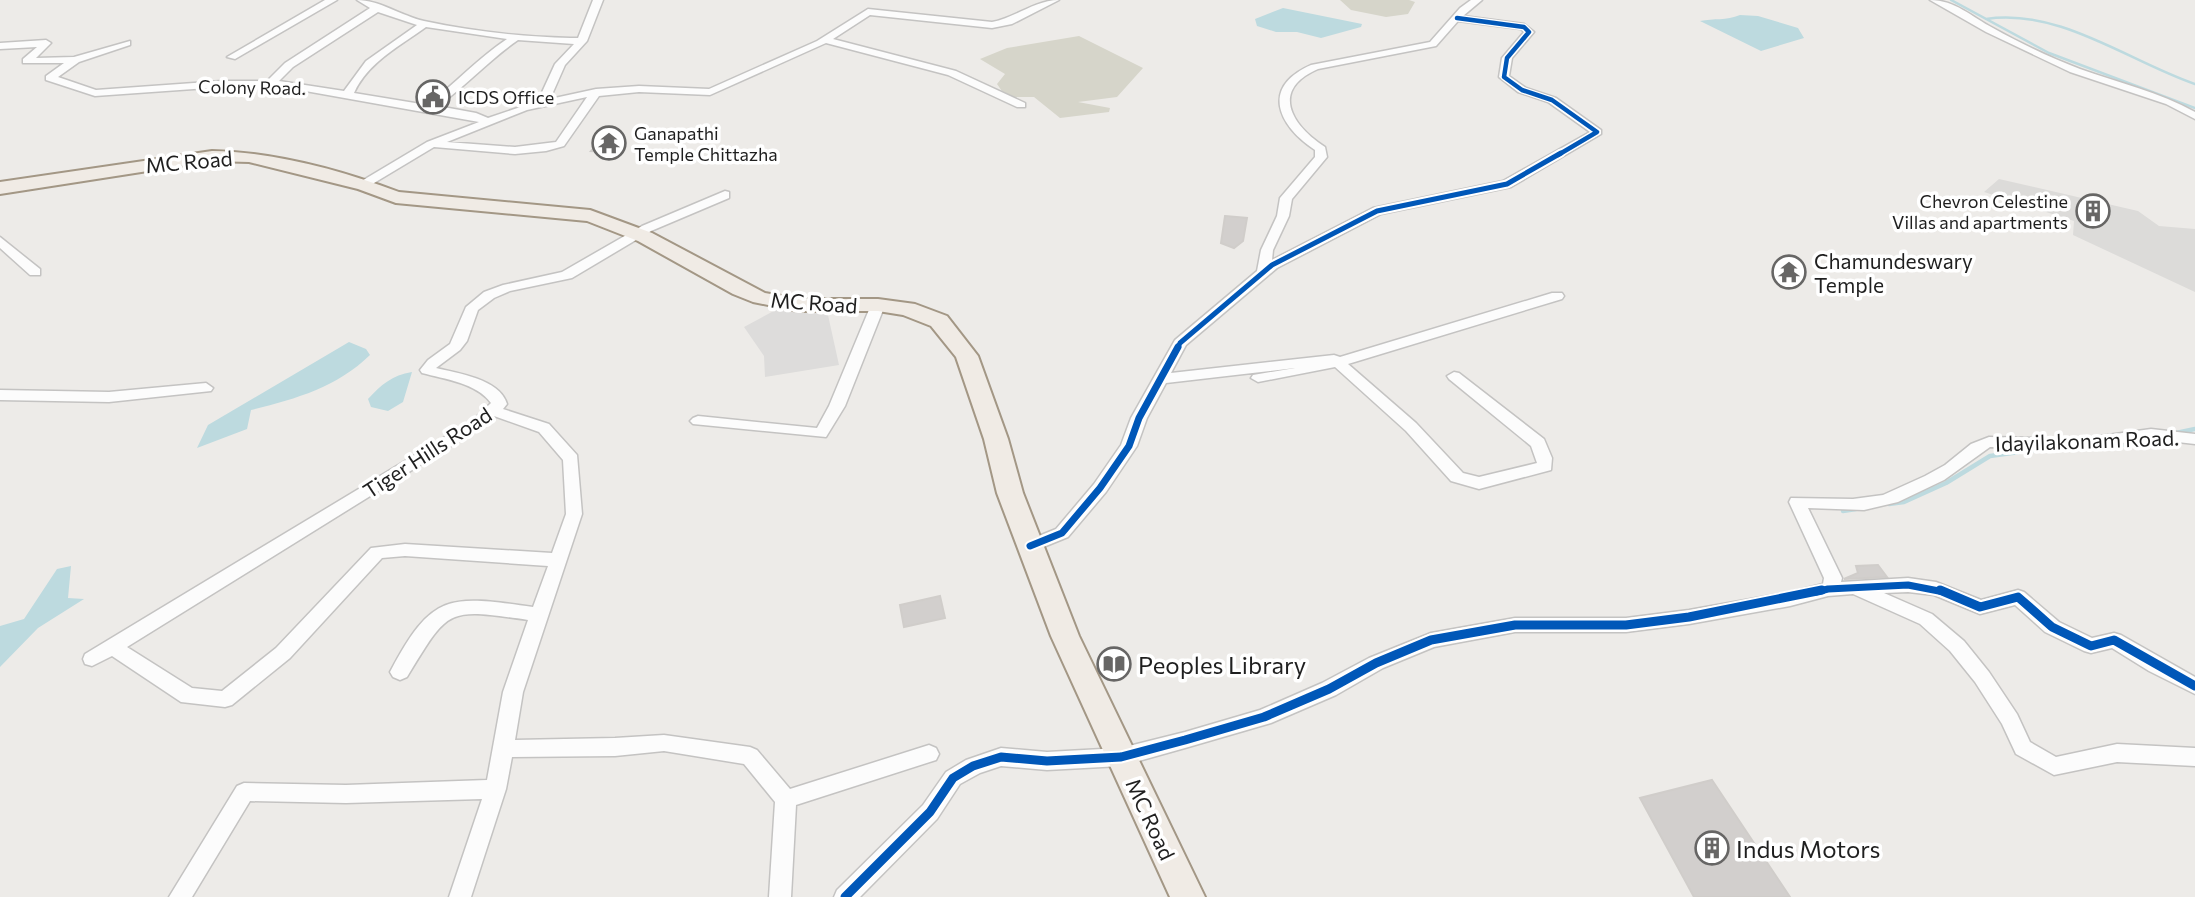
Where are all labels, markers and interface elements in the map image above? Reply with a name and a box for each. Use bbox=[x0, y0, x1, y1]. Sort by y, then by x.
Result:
street label: Colony Road. bbox=[198, 75, 306, 99]
public building icon: ICDS Office bbox=[414, 78, 452, 116]
place label: ICDS Office bbox=[458, 86, 554, 108]
place label: Ganapathi Temple Chittazha bbox=[634, 122, 778, 165]
temple icon: Ganapathi Temple Chittazha bbox=[590, 124, 628, 162]
street label: MC Road bbox=[144, 145, 234, 177]
place label: Chevron Celestine Villas and apartments bbox=[1892, 190, 2068, 233]
building icon: Chevron Celestine Villas and apartments bbox=[2074, 192, 2112, 230]
place label: Chamundeswary Temple bbox=[1814, 248, 1973, 297]
temple icon: Chamundeswary Temple bbox=[1770, 253, 1808, 291]
street label: MC Road bbox=[770, 286, 858, 318]
street label: Tiger Hills Road bbox=[358, 401, 496, 503]
street label: Idayilakonam Road. bbox=[1995, 424, 2179, 456]
library icon: Peoples Library bbox=[1095, 645, 1133, 683]
place label: Peoples Library bbox=[1138, 650, 1306, 679]
street label: MC Road bbox=[1121, 774, 1181, 864]
building icon: Indus Motors bbox=[1693, 829, 1731, 867]
place label: Indus Motors bbox=[1736, 834, 1880, 863]

